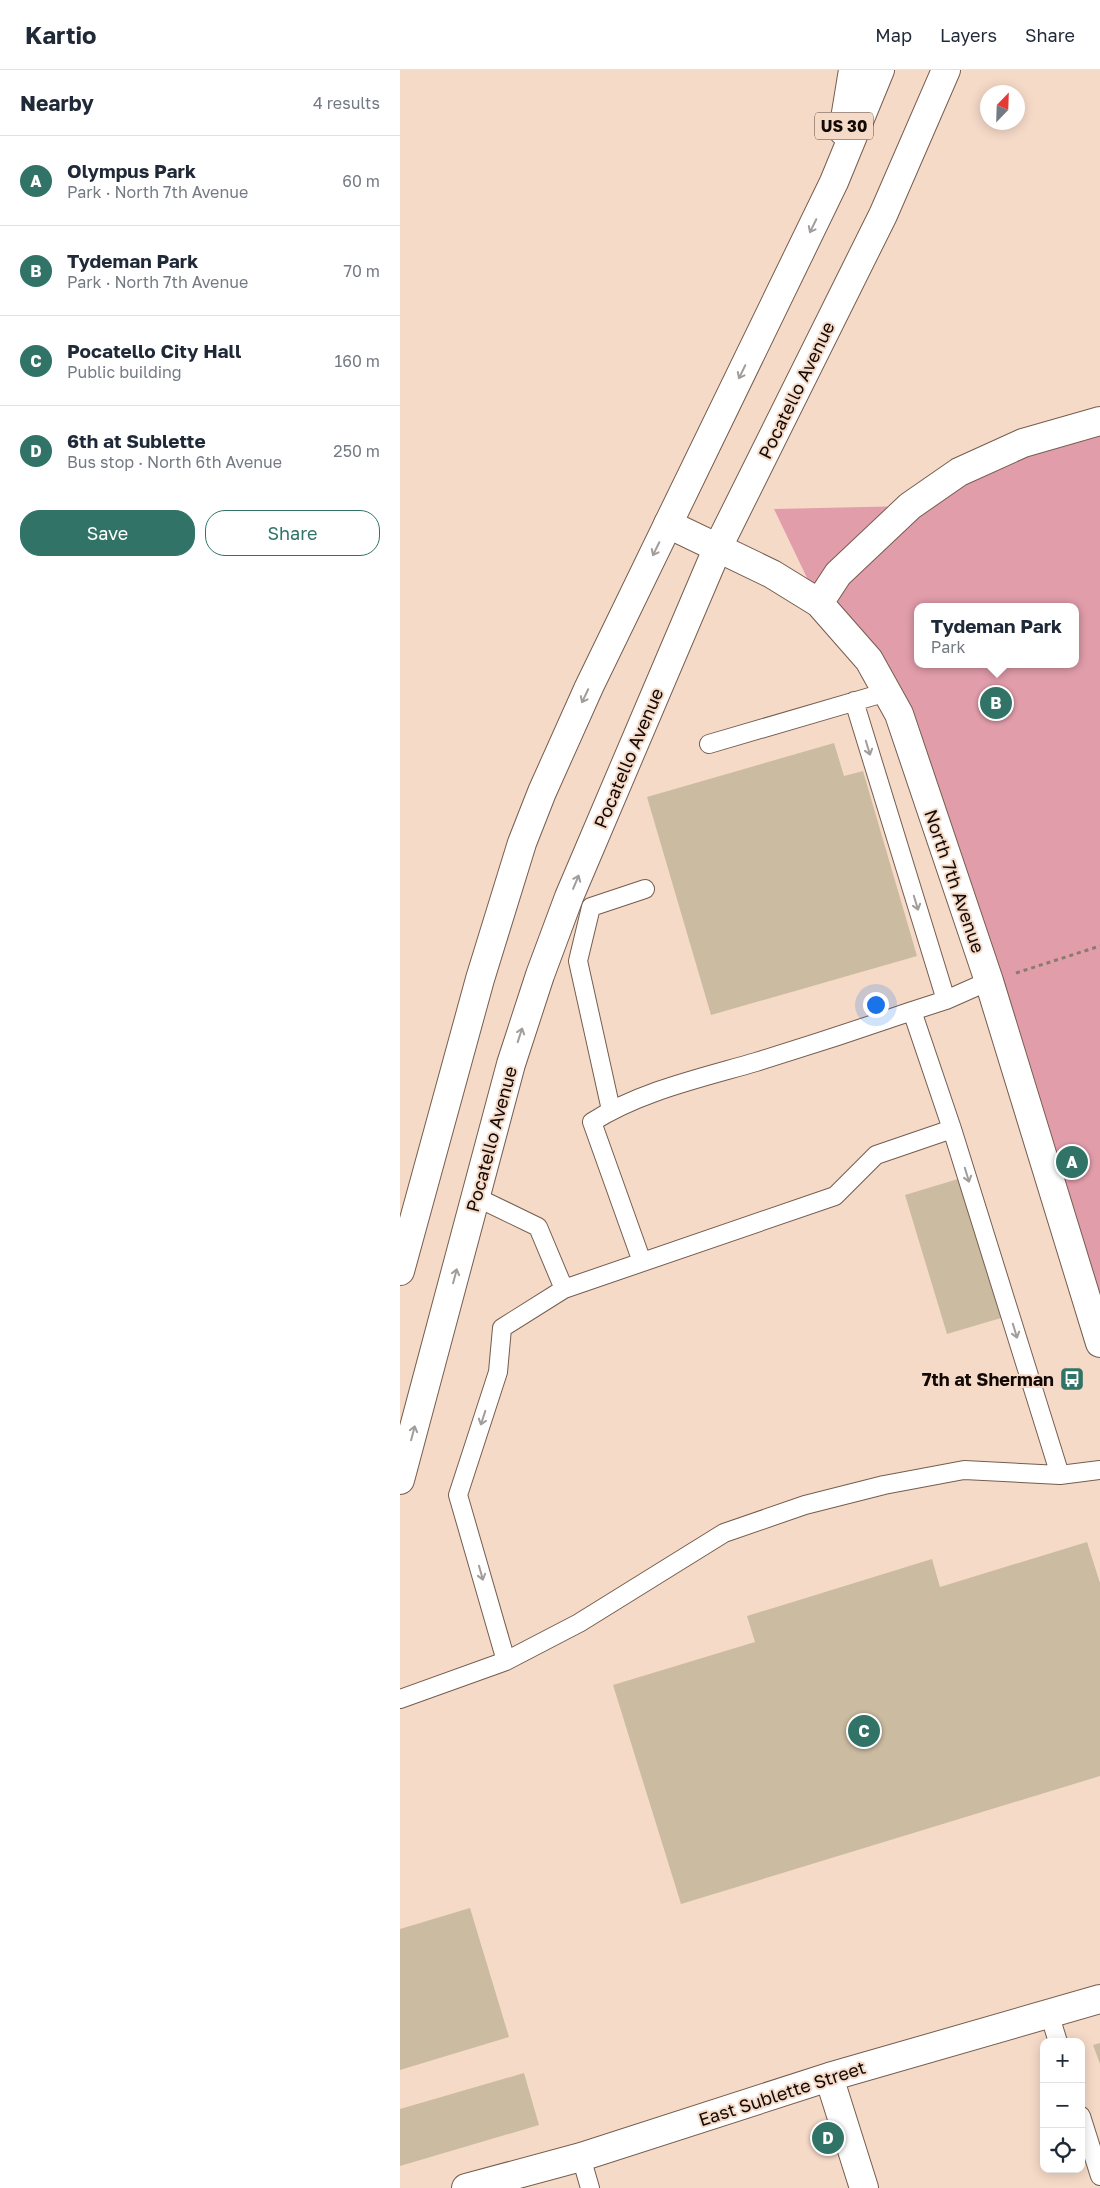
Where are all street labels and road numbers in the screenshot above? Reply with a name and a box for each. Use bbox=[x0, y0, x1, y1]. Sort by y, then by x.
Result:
road number: US 30 bbox=[815, 112, 873, 140]
street label: Pocatello Avenue bbox=[753, 318, 839, 462]
street label: Pocatello Avenue bbox=[589, 685, 667, 831]
street label: North 7th Avenue bbox=[920, 806, 990, 956]
street label: Pocatello Avenue bbox=[461, 1064, 521, 1214]
street label: East Sublette Street bbox=[696, 2056, 868, 2130]

